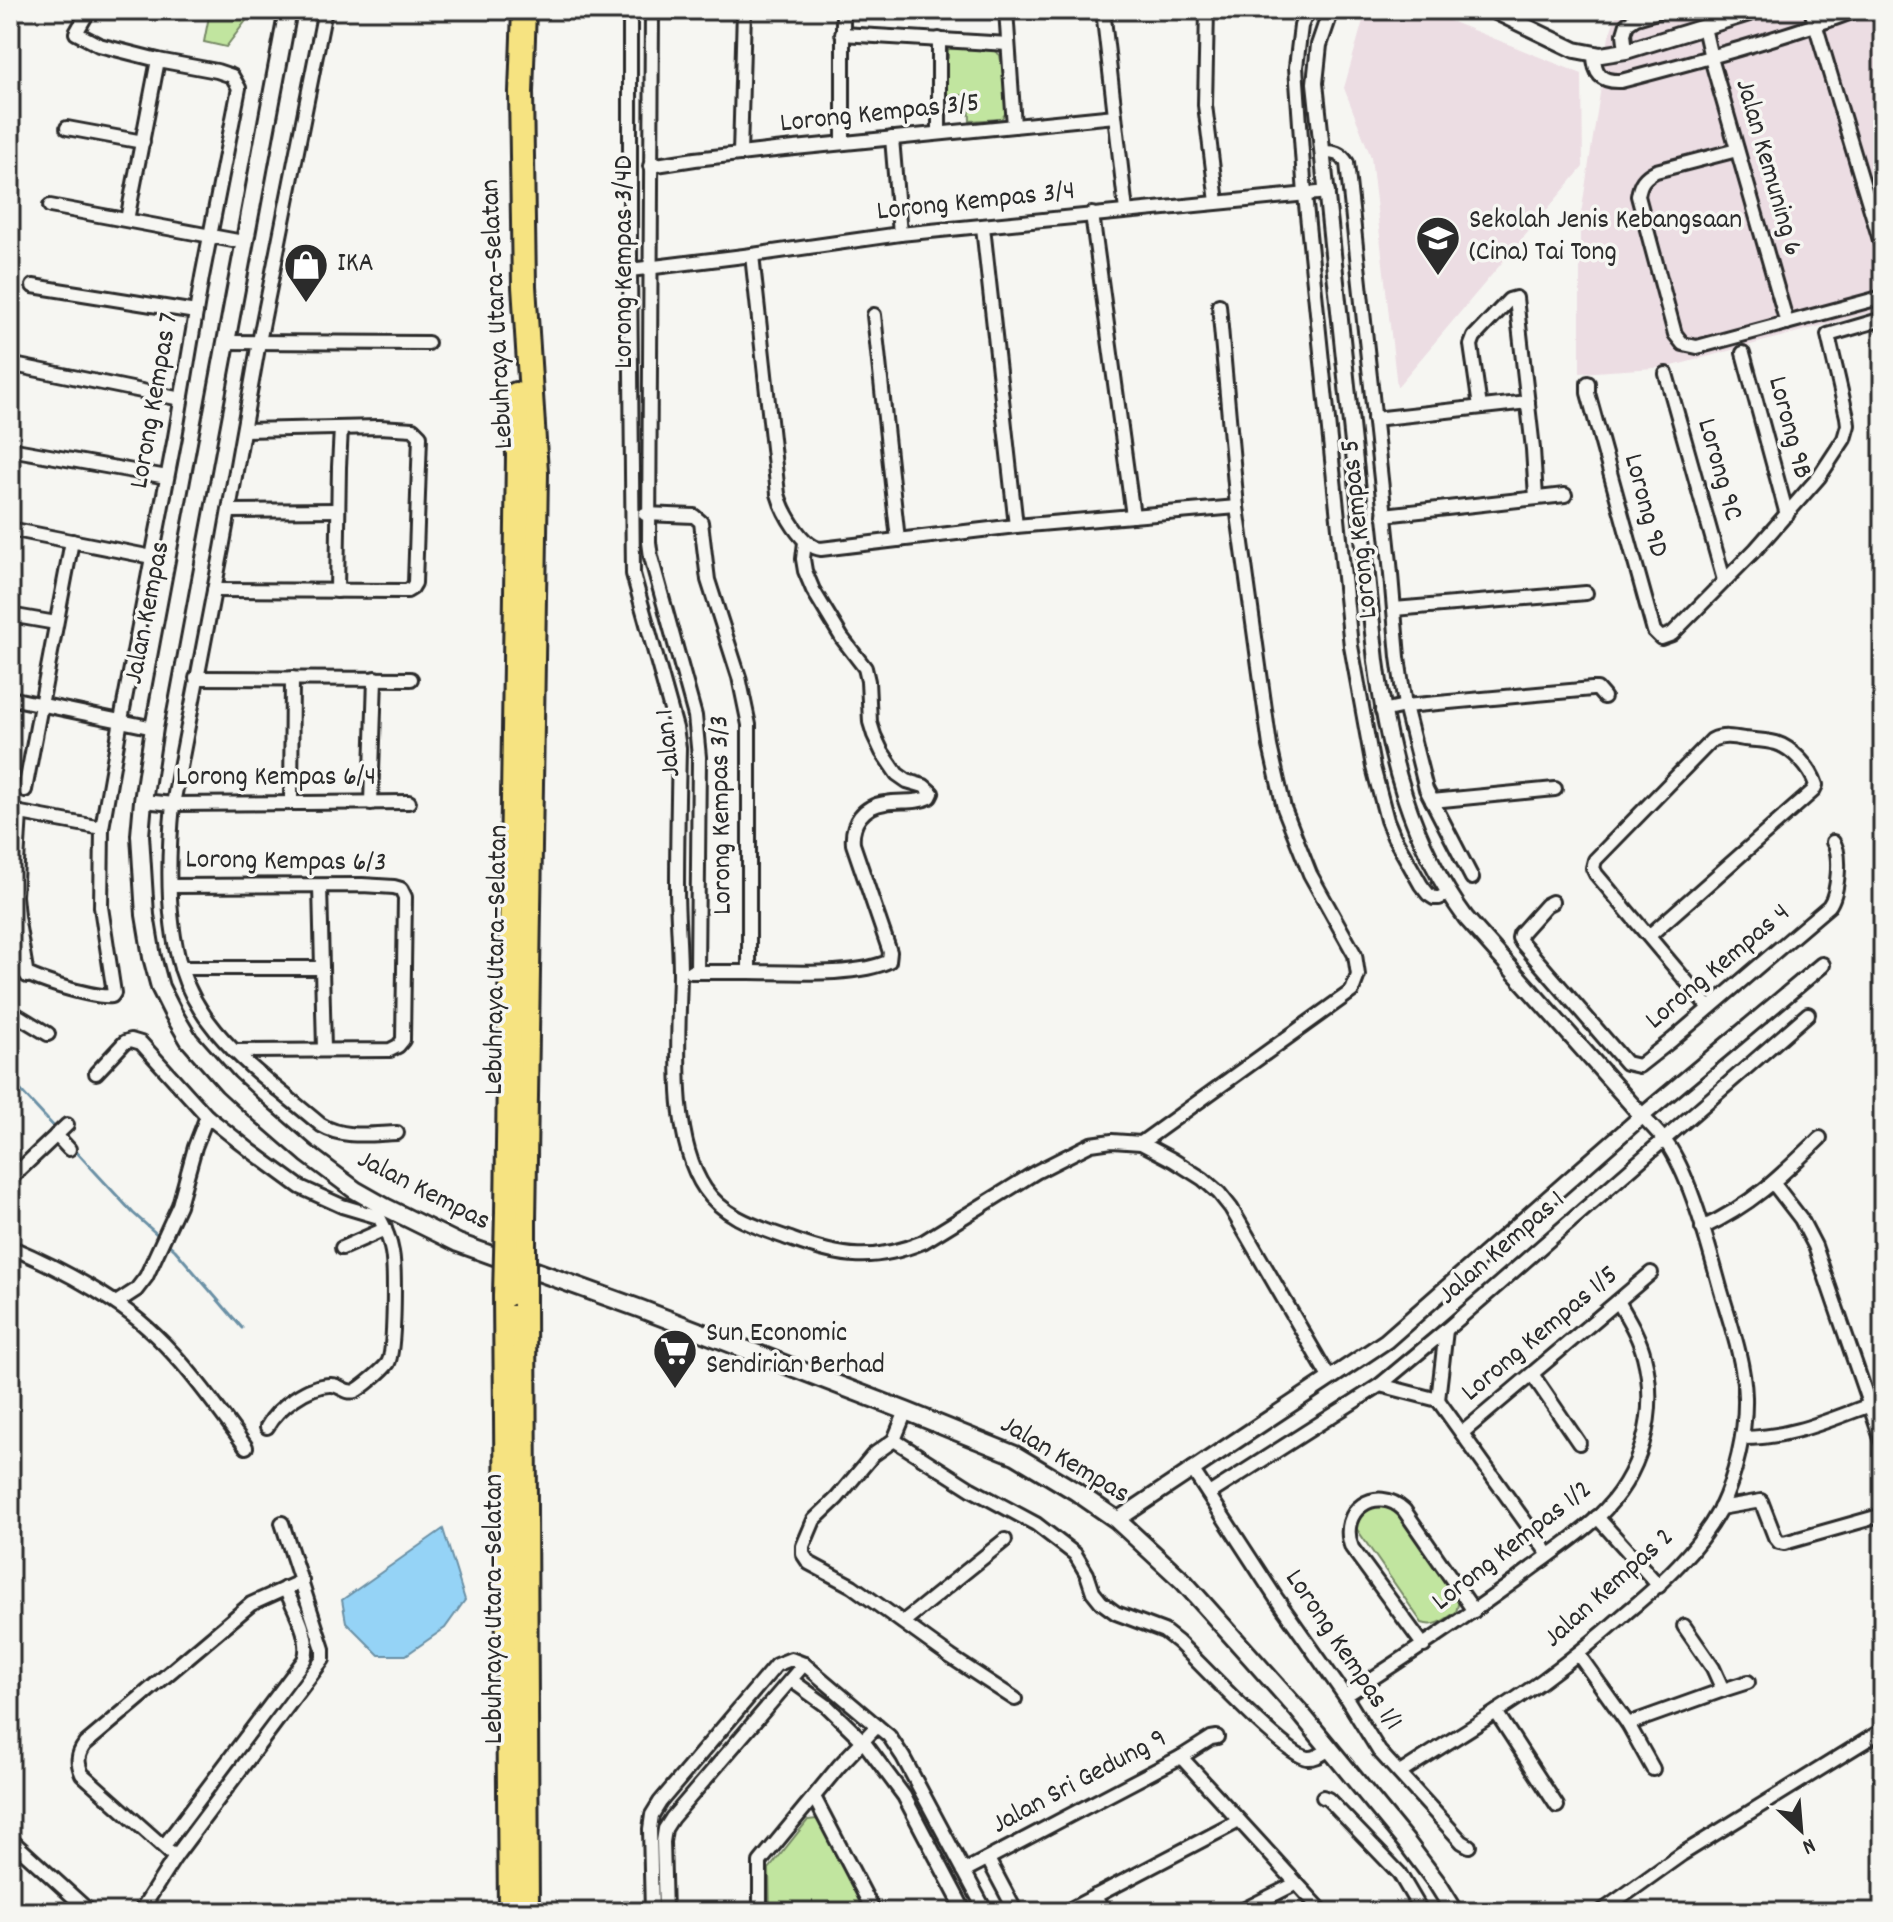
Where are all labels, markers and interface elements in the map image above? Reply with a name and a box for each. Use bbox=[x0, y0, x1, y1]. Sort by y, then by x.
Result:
street label: Jalan Kemuning 6 bbox=[1723, 75, 1811, 261]
street label: Lorong Kempas 3/5 bbox=[778, 85, 982, 145]
street label: Lorong Kempas 3/4D bbox=[606, 155, 646, 369]
street label: Lorong Kempas 3/4 bbox=[875, 173, 1077, 233]
street label: Lebuhraya Utara–Selatan bbox=[472, 178, 526, 450]
place label: Sekolah Jenis Kebangsaan (Cina) Tai Tong bbox=[1469, 202, 1742, 274]
school or university icon: Sekolah Jenis Kebangsaan (Cina) Tai Tong bbox=[1414, 214, 1462, 277]
shop icon: IKA bbox=[282, 241, 330, 304]
place label: IKA bbox=[337, 245, 374, 285]
street label: Lorong Kempas 7 bbox=[121, 310, 191, 492]
street label: Lorong 9B bbox=[1755, 372, 1821, 484]
street label: Lorong 9C bbox=[1684, 414, 1752, 526]
street label: Lorong Kempas 5 bbox=[1332, 437, 1390, 621]
street label: Lorong 9D bbox=[1611, 450, 1677, 562]
street label: Jalan Kempas bbox=[116, 538, 182, 688]
street label: Jalan 1 bbox=[647, 707, 693, 779]
street label: Lorong Kempas 3/3 bbox=[701, 715, 745, 915]
street label: Lorong Kempas 6/4 bbox=[176, 759, 376, 799]
street label: Lebuhraya Utara–Selatan bbox=[476, 824, 520, 1096]
street label: Lorong Kempas 6/3 bbox=[185, 841, 387, 885]
street label: Lorong Kempas 4 bbox=[1638, 895, 1800, 1041]
street label: Jalan Kempas bbox=[349, 1141, 497, 1243]
street label: Jalan Kempas 1 bbox=[1431, 1182, 1575, 1316]
street label: Lorong Kempas 1/5 bbox=[1454, 1257, 1628, 1413]
place label: Sun Economic Sendirian Berhad bbox=[706, 1315, 885, 1387]
supermarket icon: Sun Economic Sendirian Berhad bbox=[651, 1327, 699, 1390]
street label: Jalan Kempas bbox=[992, 1407, 1136, 1515]
street label: Lorong Kempas 1/2 bbox=[1424, 1472, 1602, 1622]
street label: Lebuhraya Utara–Selatan bbox=[476, 1474, 516, 1744]
street label: Jalan Kempas 2 bbox=[1536, 1519, 1684, 1659]
street label: Lorong Kempas 1/1 bbox=[1273, 1562, 1411, 1740]
street label: Jalan Sri Gedung 9 bbox=[985, 1720, 1175, 1846]
north arrow bbox=[1761, 1790, 1841, 1870]
text: N bbox=[1796, 1829, 1820, 1861]

